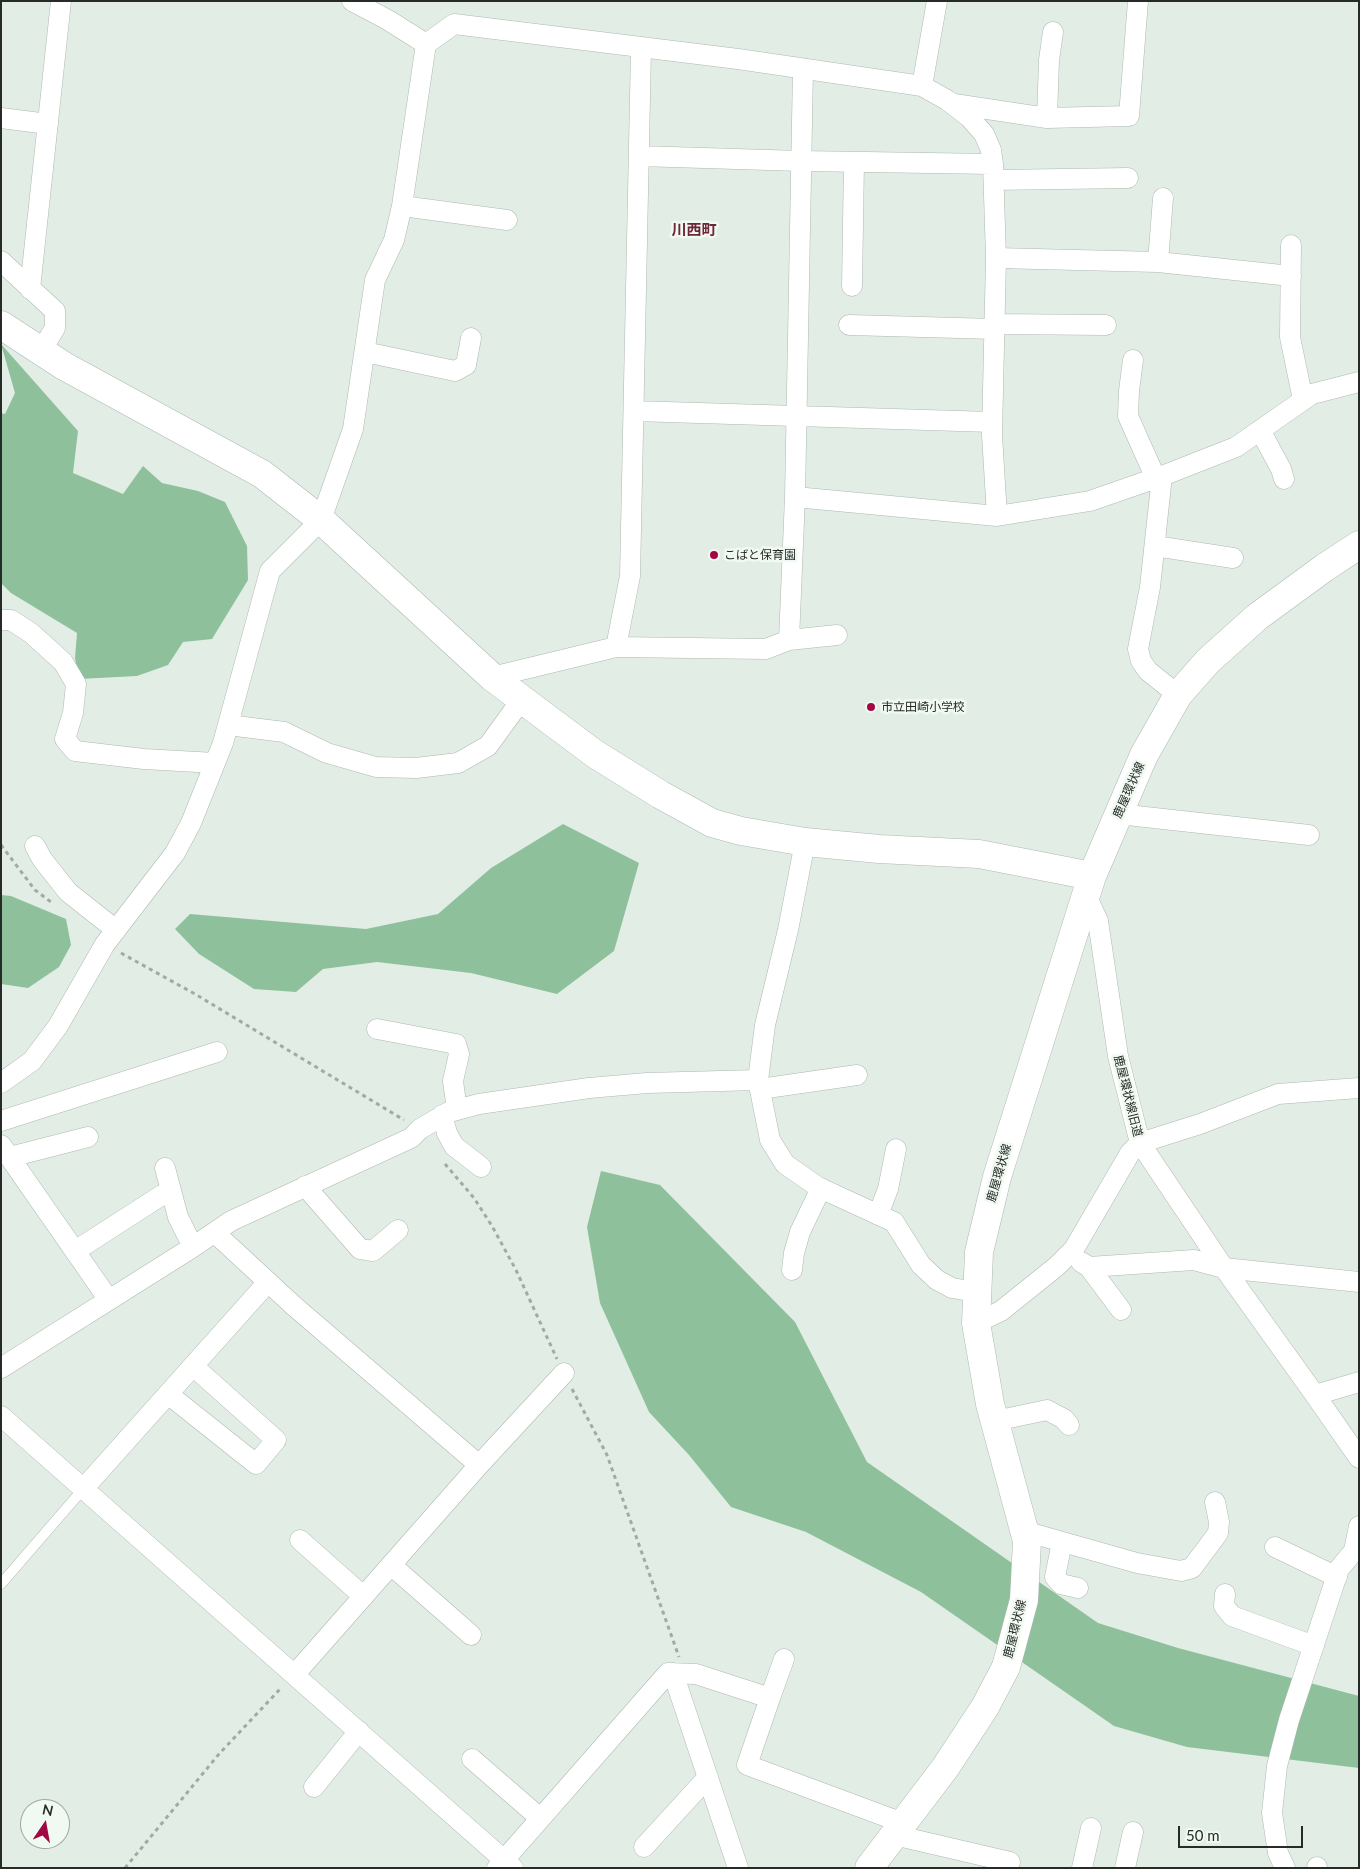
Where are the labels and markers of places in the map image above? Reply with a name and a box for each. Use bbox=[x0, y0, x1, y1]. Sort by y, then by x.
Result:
place label: こばと保育園 bbox=[724, 548, 796, 562]
marker: こばと保育園 bbox=[708, 549, 720, 561]
place label: 市立田崎小学校 bbox=[881, 700, 965, 714]
marker: 市立田崎小学校 bbox=[865, 701, 877, 713]

